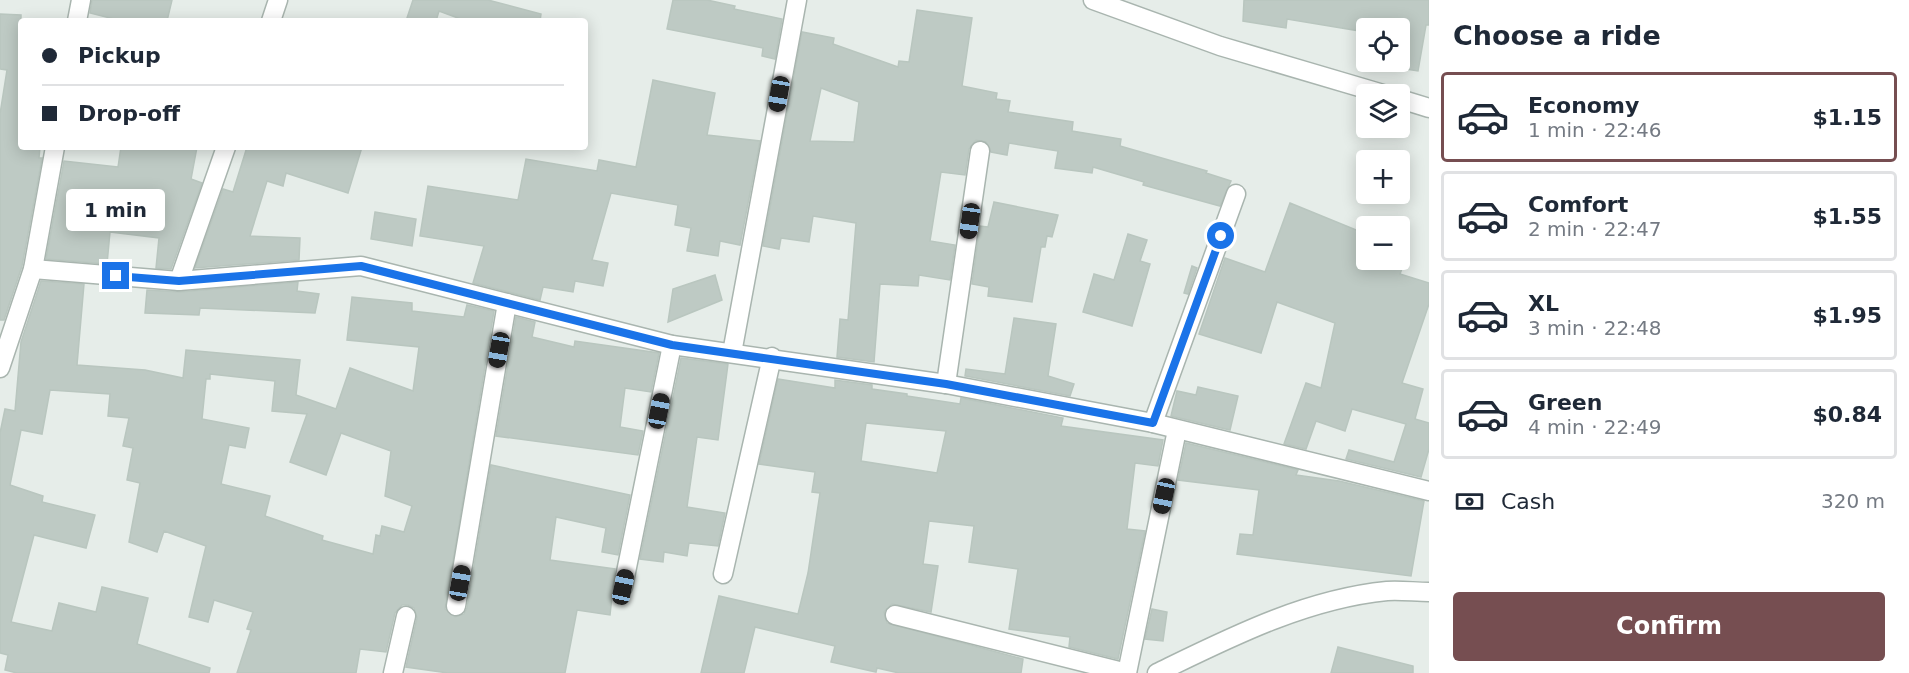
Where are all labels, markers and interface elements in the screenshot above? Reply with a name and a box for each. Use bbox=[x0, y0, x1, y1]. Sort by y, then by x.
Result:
map controls bbox=[1356, 18, 1410, 270]
button: locate bbox=[1356, 18, 1410, 72]
text: Choose a ride bbox=[1453, 20, 1661, 51]
text: Pickup bbox=[78, 43, 161, 68]
car bbox=[767, 75, 791, 113]
button: layers bbox=[1356, 84, 1410, 138]
icon: car bbox=[1456, 90, 1510, 144]
text: Economy bbox=[1528, 93, 1639, 118]
text: Drop-off bbox=[78, 101, 180, 126]
text: $1.15 bbox=[1812, 105, 1882, 130]
text: 1 min · 22:46 bbox=[1528, 118, 1662, 142]
button: + bbox=[1356, 150, 1410, 204]
callout: 1 min bbox=[66, 189, 166, 231]
icon: car bbox=[1456, 189, 1510, 243]
text: Comfort bbox=[1528, 192, 1628, 217]
text: 1 min bbox=[84, 198, 147, 222]
car bbox=[959, 202, 981, 240]
text: $1.55 bbox=[1812, 204, 1882, 229]
button: − bbox=[1356, 216, 1410, 270]
text: 2 min · 22:47 bbox=[1528, 217, 1662, 241]
route start bbox=[1207, 222, 1234, 249]
route end bbox=[102, 262, 129, 289]
icon: car bbox=[1456, 288, 1510, 342]
text: XL bbox=[1528, 291, 1559, 316]
text: $1.95 bbox=[1812, 303, 1882, 328]
text: 3 min · 22:48 bbox=[1528, 316, 1662, 340]
car bbox=[487, 331, 511, 369]
icon: car bbox=[1456, 387, 1510, 441]
text: Green bbox=[1528, 390, 1602, 415]
car bbox=[647, 392, 671, 430]
text: $0.84 bbox=[1812, 402, 1882, 427]
text: 4 min · 22:49 bbox=[1528, 415, 1662, 439]
car bbox=[1151, 477, 1177, 515]
icon: cash bbox=[1453, 485, 1486, 518]
text: Cash bbox=[1501, 489, 1555, 514]
text: 320 m bbox=[1821, 489, 1885, 513]
car bbox=[448, 564, 472, 602]
car bbox=[610, 568, 636, 606]
button: Confirm bbox=[1453, 592, 1885, 661]

